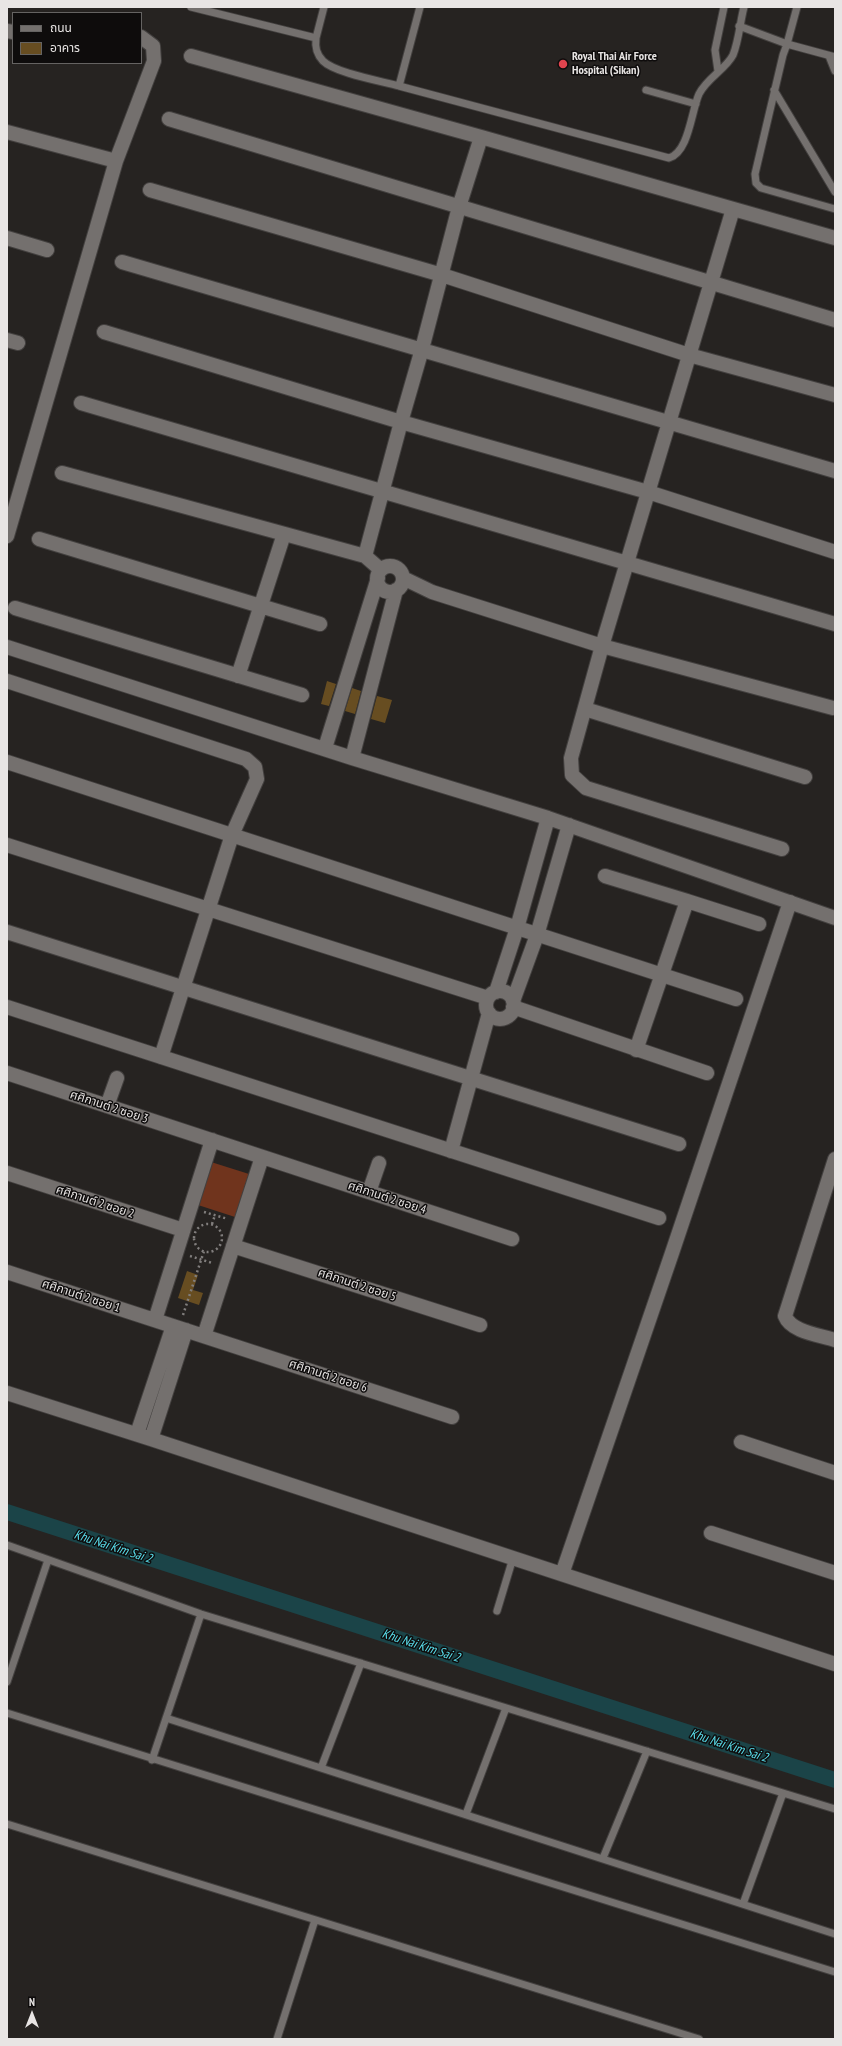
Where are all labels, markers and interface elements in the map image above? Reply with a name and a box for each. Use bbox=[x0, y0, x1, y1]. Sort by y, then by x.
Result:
legend bbox=[12, 12, 142, 64]
text: ถนน bbox=[50, 20, 72, 35]
text: อาคาร bbox=[50, 40, 80, 55]
place label: Royal Thai Air Force Hospital (Sikan) bbox=[572, 50, 657, 78]
marker: Royal Thai Air Force Hospital (Sikan) bbox=[557, 58, 569, 70]
street label: ศศิกานต์ 2 ซอย 3 bbox=[68, 1088, 150, 1126]
street label: ศศิกานต์ 2 ซอย 4 bbox=[346, 1179, 428, 1217]
street label: ศศิกานต์ 2 ซอย 2 bbox=[54, 1183, 136, 1221]
street label: ศศิกานต์ 2 ซอย 5 bbox=[316, 1266, 398, 1304]
street label: ศศิกานต์ 2 ซอย 1 bbox=[40, 1277, 122, 1315]
street label: ศศิกานต์ 2 ซอย 6 bbox=[287, 1357, 369, 1395]
water label: Khu Nai Kim Sai 2 bbox=[72, 1527, 154, 1567]
water label: Khu Nai Kim Sai 2 bbox=[380, 1626, 462, 1666]
water label: Khu Nai Kim Sai 2 bbox=[688, 1726, 770, 1766]
north arrow bbox=[12, 1994, 52, 2034]
text: N bbox=[29, 1995, 35, 2009]

